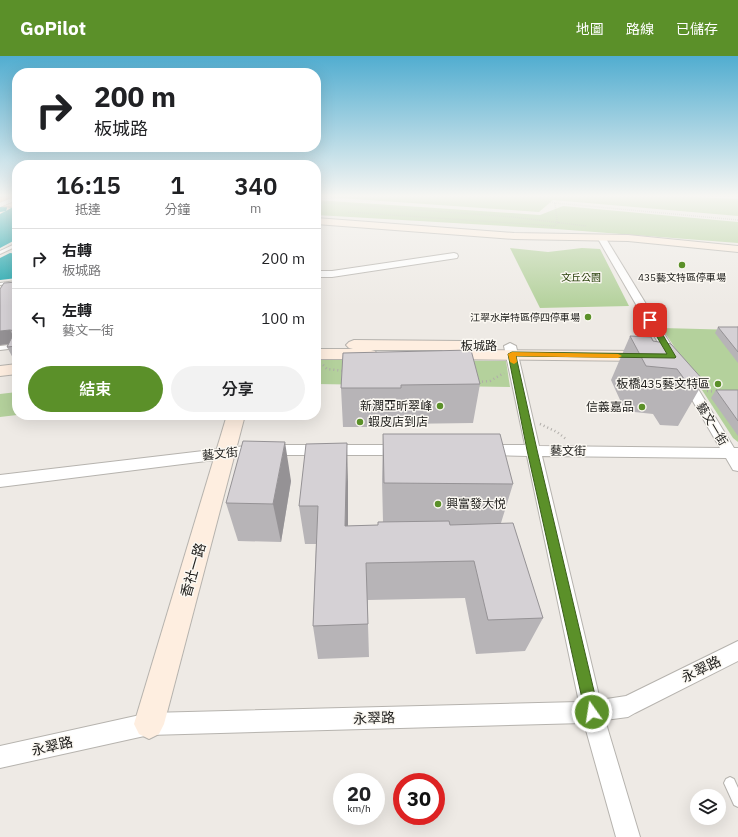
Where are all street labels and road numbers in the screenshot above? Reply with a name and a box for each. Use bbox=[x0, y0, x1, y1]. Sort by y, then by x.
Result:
street label: 板城路 bbox=[461, 338, 497, 353]
street label: 藝文一街 bbox=[694, 399, 731, 448]
street label: 藝文街 bbox=[550, 443, 586, 458]
street label: 藝文街 bbox=[201, 444, 239, 463]
street label: 香社一路 bbox=[177, 541, 209, 599]
street label: 永翠路 bbox=[678, 652, 724, 686]
street label: 永翠路 bbox=[353, 708, 395, 728]
street label: 永翠路 bbox=[30, 733, 74, 759]

